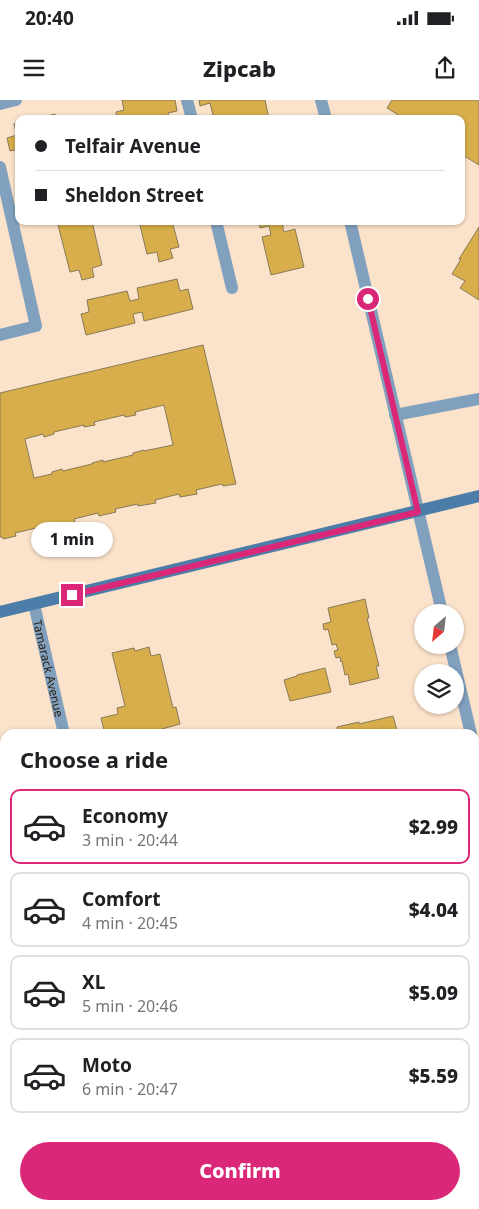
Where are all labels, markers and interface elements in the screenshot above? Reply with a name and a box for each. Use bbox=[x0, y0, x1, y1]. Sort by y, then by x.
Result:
text: 20:40 bbox=[25, 5, 74, 31]
text: Zipcab bbox=[203, 53, 276, 83]
icon: menu bbox=[20, 54, 48, 82]
icon: share bbox=[431, 54, 459, 82]
text: Telfair Avenue bbox=[65, 133, 201, 159]
text: Sheldon Street bbox=[65, 182, 204, 208]
route start bbox=[357, 288, 379, 310]
callout: 1 min bbox=[31, 522, 113, 558]
text: 1 min bbox=[50, 528, 94, 550]
route end bbox=[61, 584, 83, 606]
north arrow bbox=[414, 604, 464, 654]
map controls bbox=[414, 604, 464, 714]
street label: Tamarack Avenue bbox=[29, 618, 68, 719]
button: layers bbox=[414, 664, 464, 714]
text: Choose a ride bbox=[20, 744, 168, 774]
text: Economy bbox=[82, 803, 168, 829]
icon: car bbox=[22, 804, 67, 849]
text: $2.99 bbox=[409, 814, 458, 840]
text: 3 min · 20:44 bbox=[82, 829, 178, 851]
text: Comfort bbox=[82, 886, 161, 912]
icon: car bbox=[22, 887, 67, 932]
text: $4.04 bbox=[409, 897, 458, 923]
text: 4 min · 20:45 bbox=[82, 912, 178, 934]
text: XL bbox=[82, 969, 105, 995]
icon: car bbox=[22, 970, 67, 1015]
text: $5.09 bbox=[409, 980, 458, 1006]
text: 5 min · 20:46 bbox=[82, 995, 178, 1017]
text: Moto bbox=[82, 1052, 132, 1078]
icon: car bbox=[22, 1053, 67, 1098]
text: $5.59 bbox=[409, 1063, 458, 1089]
text: 6 min · 20:47 bbox=[82, 1078, 178, 1100]
button: Confirm bbox=[20, 1142, 460, 1200]

